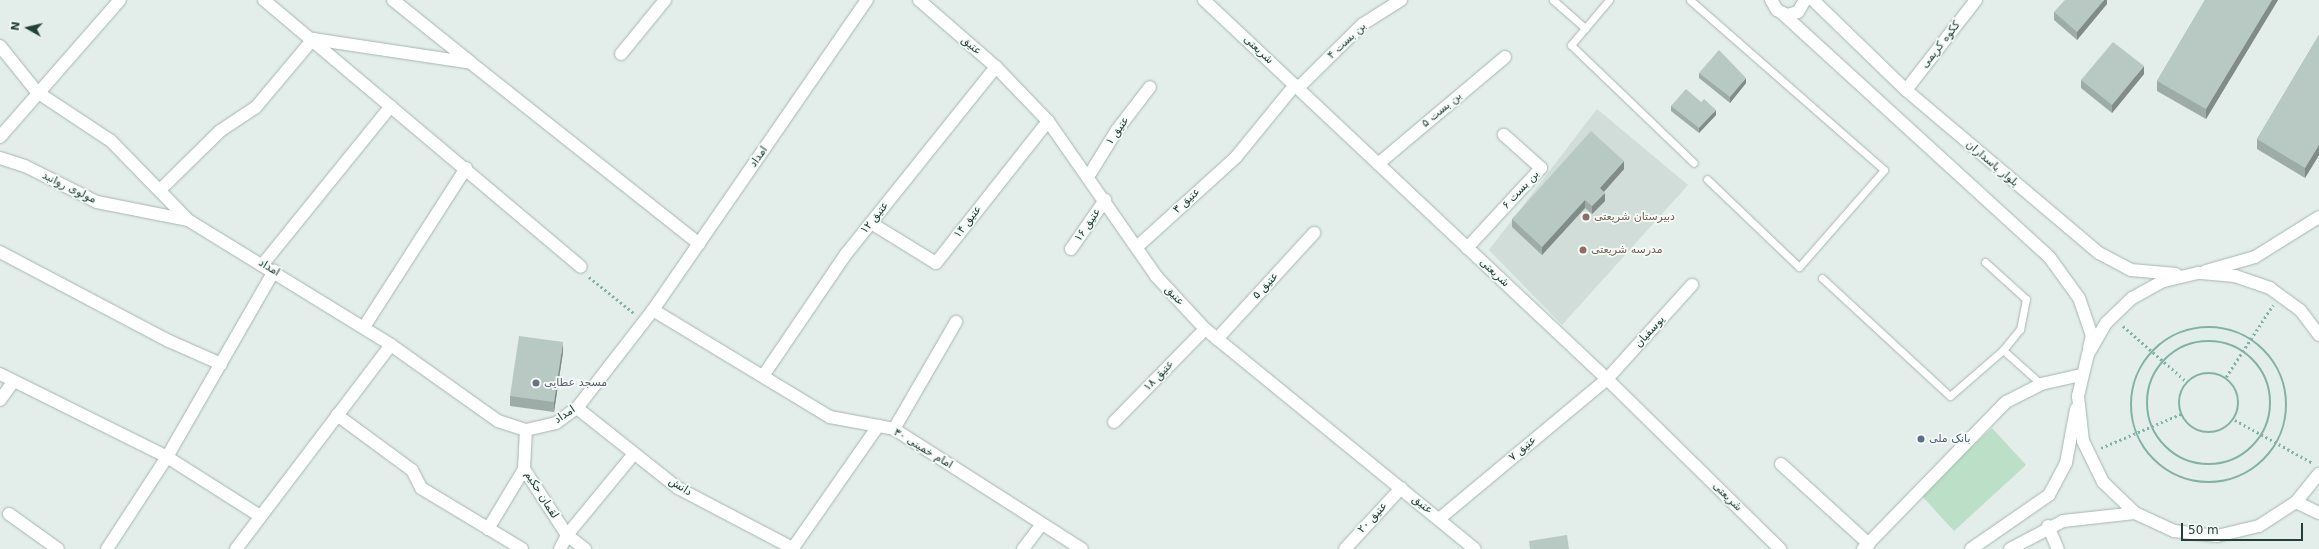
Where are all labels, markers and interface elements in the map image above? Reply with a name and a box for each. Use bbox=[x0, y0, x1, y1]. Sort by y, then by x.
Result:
north arrow bbox=[8, 8, 48, 48]
street label: ککوه کریمی bbox=[1919, 19, 1963, 71]
street label: بن بست ۴ bbox=[1325, 20, 1369, 62]
text: N bbox=[9, 21, 23, 32]
street label: شریعتی bbox=[1240, 33, 1276, 67]
street label: عتیق bbox=[958, 34, 984, 58]
street label: بن بست ۵ bbox=[1419, 90, 1465, 130]
street label: عتیق ۱ bbox=[1103, 114, 1133, 148]
street label: بلوار پاسداران bbox=[1963, 138, 2021, 190]
street label: امداد bbox=[747, 144, 771, 170]
street label: بن بست ۶ bbox=[1500, 168, 1542, 212]
street label: مولوی روانبد bbox=[40, 169, 98, 207]
street label: عتیق ۳ bbox=[1171, 185, 1203, 217]
street label: عتیق ۱۲ bbox=[858, 199, 892, 237]
street label: عتیق ۱۴ bbox=[951, 203, 985, 241]
street label: عتیق ۱۶ bbox=[1072, 206, 1104, 244]
place label: دبیرستان شریعتی bbox=[1594, 210, 1675, 224]
marker: دبیرستان شریعتی bbox=[1581, 212, 1591, 222]
place label: مدرسه شریعتی bbox=[1591, 243, 1663, 257]
marker: مدرسه شریعتی bbox=[1578, 245, 1588, 255]
street label: شریعتی bbox=[1476, 256, 1512, 290]
street label: امداد bbox=[256, 257, 282, 279]
street label: عتیق ۵ bbox=[1250, 270, 1282, 302]
street label: عتیق bbox=[1162, 283, 1186, 309]
street label: یوسفیان bbox=[1632, 313, 1668, 351]
street label: عتیق ۱۸ bbox=[1141, 358, 1177, 394]
place label: مسجد عطایی bbox=[544, 376, 607, 390]
marker: مسجد عطایی bbox=[531, 378, 541, 388]
street label: امداد bbox=[552, 403, 578, 427]
street label: امام خمینی ۳۰ bbox=[891, 426, 955, 472]
place label: بانک ملی bbox=[1929, 432, 1971, 446]
street label: عتیق ۷ bbox=[1507, 434, 1539, 464]
marker: بانک ملی bbox=[1916, 434, 1926, 444]
street label: لقمان حکیم bbox=[521, 469, 561, 521]
street label: دانش bbox=[666, 475, 694, 499]
street label: شریعتی bbox=[1709, 480, 1745, 514]
street label: عتیق bbox=[1409, 493, 1435, 517]
street label: عتیق ۲۰ bbox=[1355, 500, 1391, 536]
scale bar bbox=[2183, 515, 2305, 541]
text: 50 m bbox=[2188, 523, 2219, 537]

